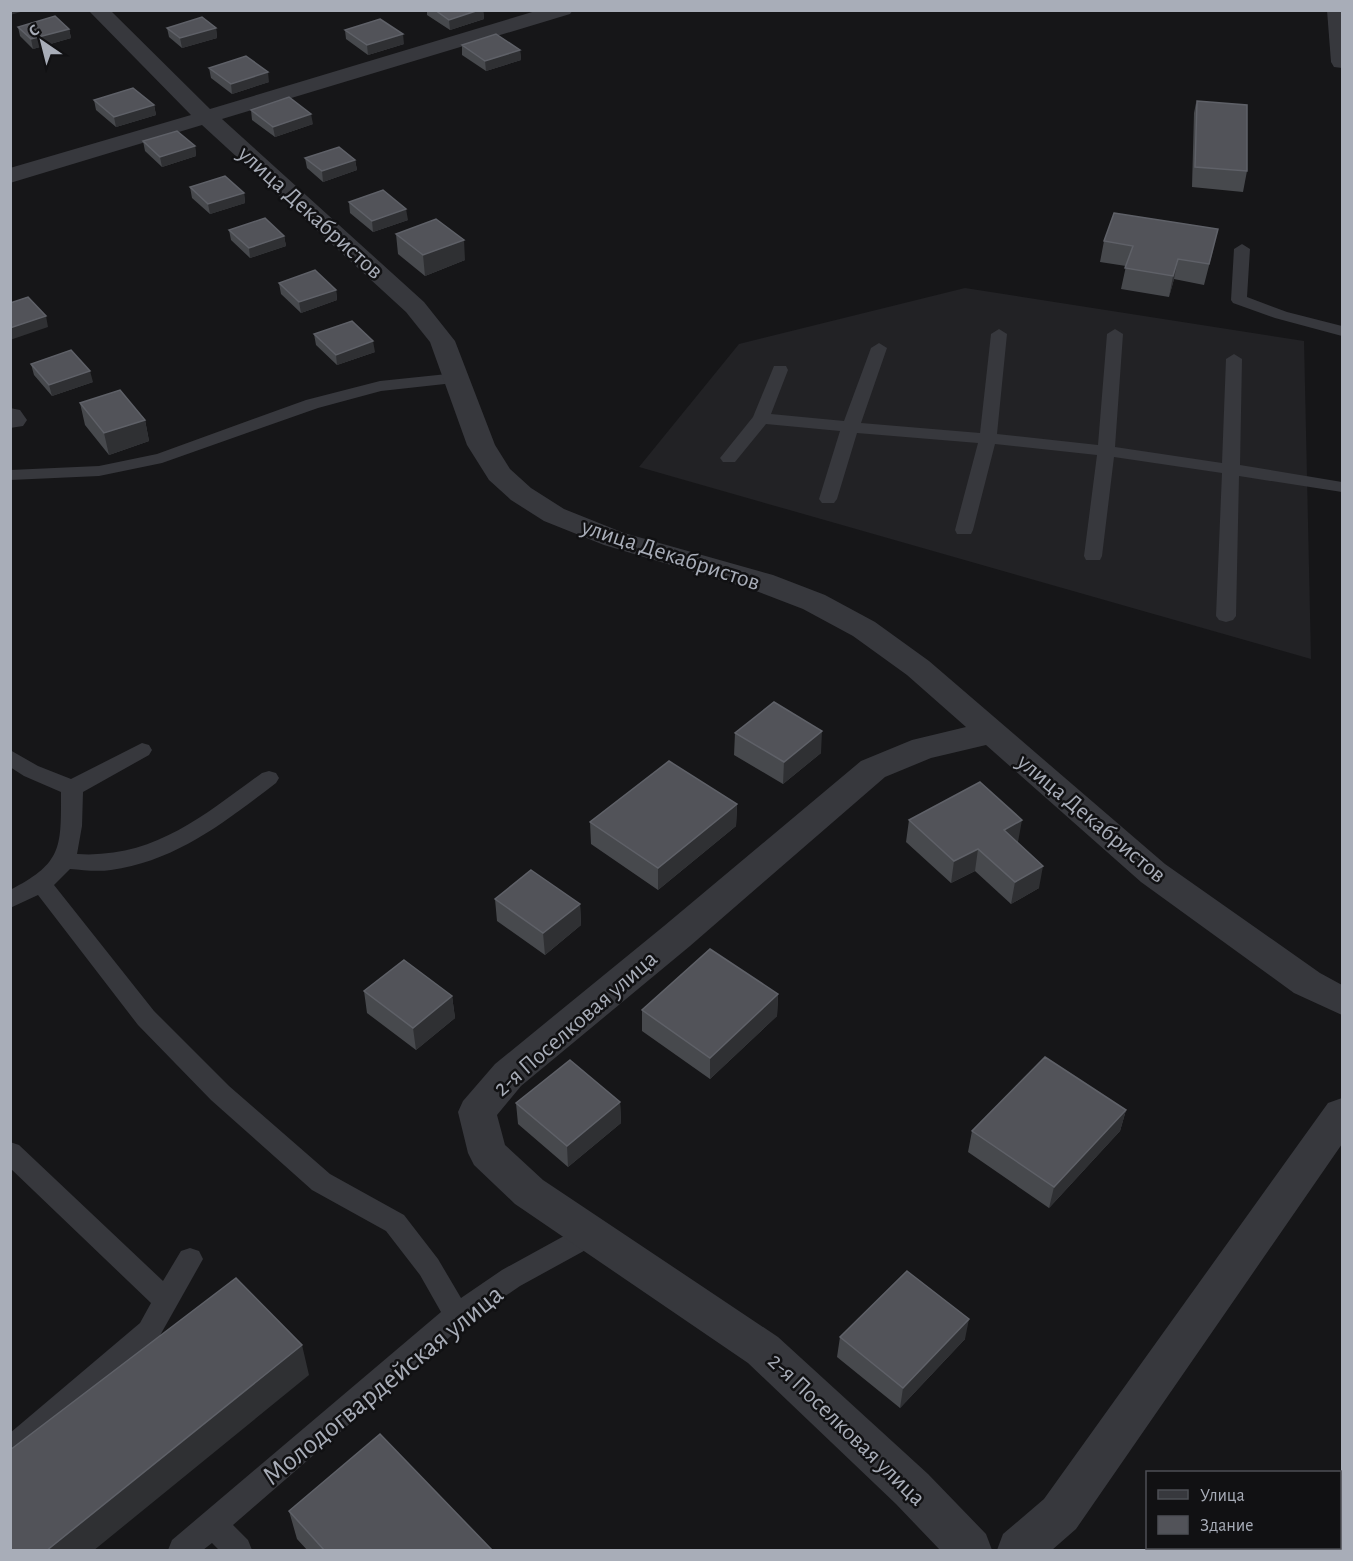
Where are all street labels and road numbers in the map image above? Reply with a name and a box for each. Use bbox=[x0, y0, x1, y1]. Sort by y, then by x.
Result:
street label: улица Декабристов bbox=[232, 141, 388, 284]
street label: улица Декабристов bbox=[578, 514, 763, 595]
street label: улица Декабристов bbox=[1012, 749, 1170, 888]
street label: 2-я Поселковая улица bbox=[489, 946, 662, 1101]
street label: Молодогвардейская улица bbox=[258, 1280, 509, 1491]
street label: 2-я Поселковая улица bbox=[763, 1349, 929, 1511]

